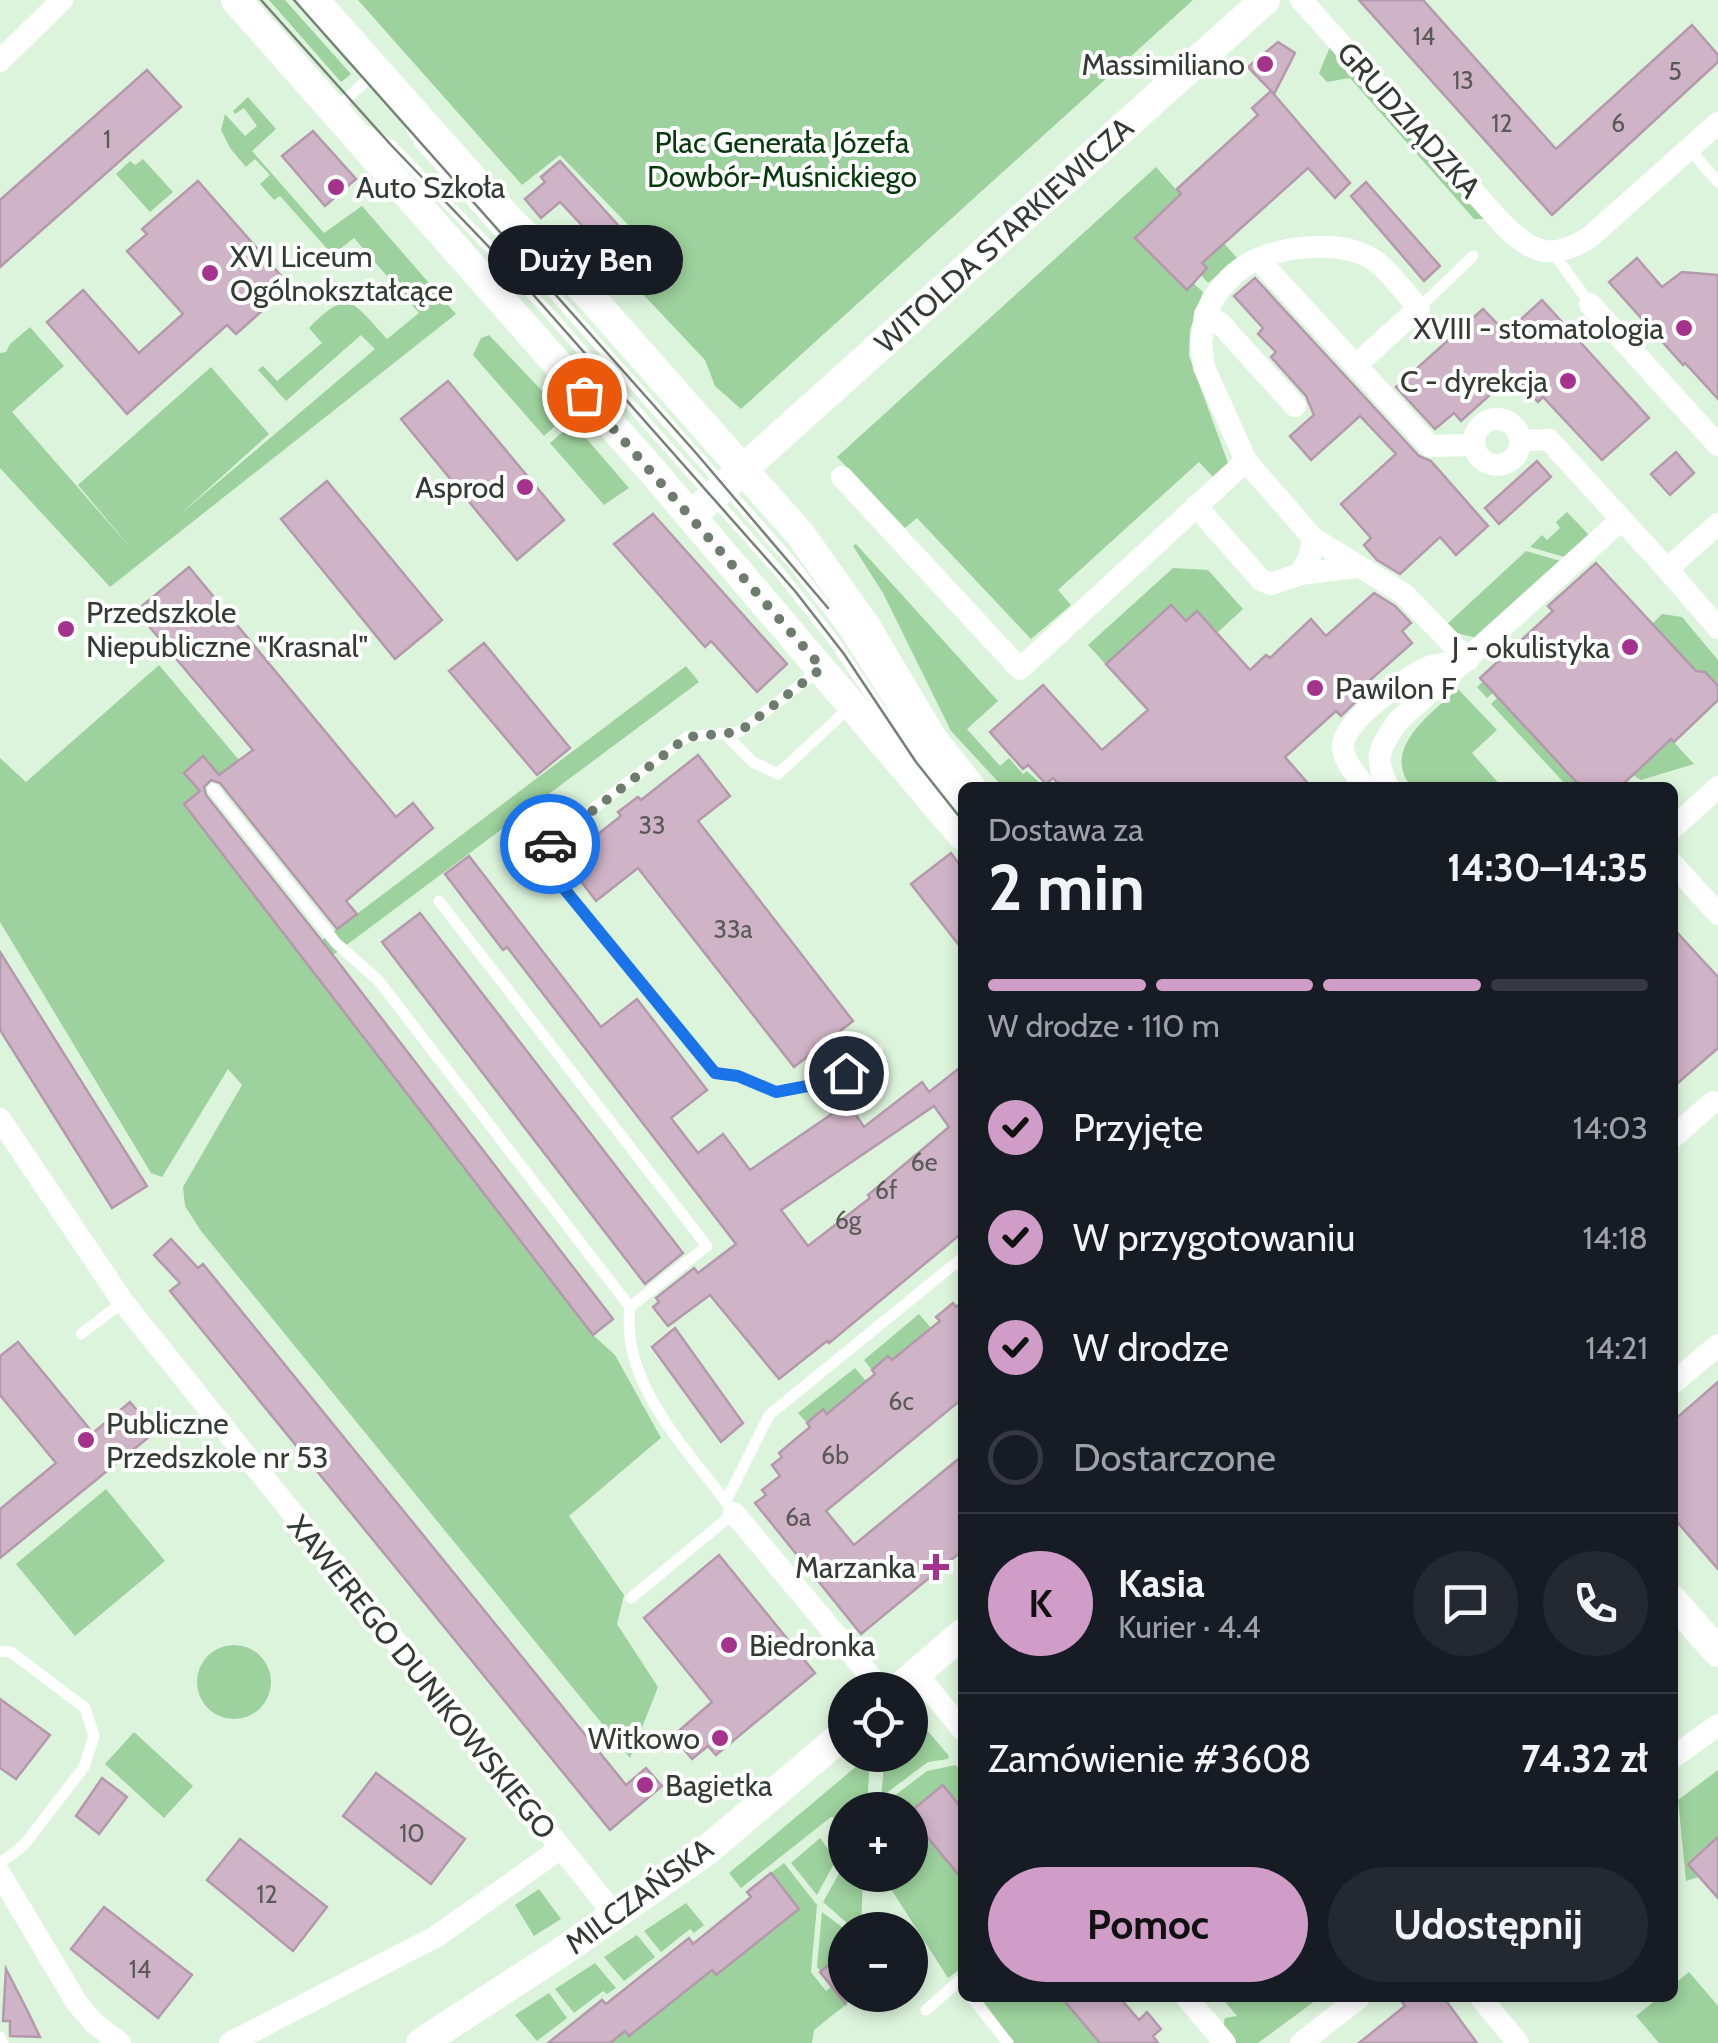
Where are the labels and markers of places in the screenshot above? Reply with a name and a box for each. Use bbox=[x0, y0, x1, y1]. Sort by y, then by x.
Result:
place label: Massimiliano bbox=[1081, 46, 1245, 83]
marker: Massimiliano bbox=[1254, 53, 1276, 75]
place label: Auto Szkoła bbox=[356, 169, 506, 206]
marker: Auto Szkoła bbox=[325, 176, 347, 198]
callout: Duży Ben bbox=[486, 225, 682, 295]
place label: XVI Liceum Ogólnokształcące bbox=[230, 238, 453, 309]
marker: XVI Liceum Ogólnokształcące bbox=[199, 262, 221, 284]
place label: XVIII - stomatologia bbox=[1413, 310, 1665, 347]
marker: XVIII - stomatologia bbox=[1673, 317, 1695, 339]
pin bbox=[542, 353, 627, 438]
place label: C - dyrekcja bbox=[1400, 363, 1549, 400]
marker: C - dyrekcja bbox=[1557, 370, 1579, 392]
place label: Asprod bbox=[415, 469, 505, 506]
marker: Asprod bbox=[514, 476, 536, 498]
place label: Przedszkole Niepubliczne "Krasnal" bbox=[86, 594, 368, 665]
marker: Przedszkole Niepubliczne "Krasnal" bbox=[55, 618, 77, 640]
place label: J - okulistyka bbox=[1451, 629, 1611, 666]
marker: J - okulistyka bbox=[1619, 636, 1641, 658]
place label: Pawilon F bbox=[1335, 670, 1457, 707]
marker: Pawilon F bbox=[1304, 677, 1326, 699]
pin bbox=[804, 1031, 889, 1116]
place label: Publiczne Przedszkole nr 53 bbox=[106, 1405, 329, 1476]
marker: Publiczne Przedszkole nr 53 bbox=[75, 1429, 97, 1451]
place label: Marzanka bbox=[795, 1549, 917, 1586]
marker: Marzanka bbox=[925, 1556, 947, 1578]
place label: Biedronka bbox=[749, 1627, 876, 1664]
marker: Biedronka bbox=[718, 1634, 740, 1656]
place label: Witkowo bbox=[588, 1720, 700, 1757]
marker: Witkowo bbox=[709, 1727, 731, 1749]
place label: Bagietka bbox=[665, 1767, 773, 1804]
marker: Bagietka bbox=[634, 1774, 656, 1796]

